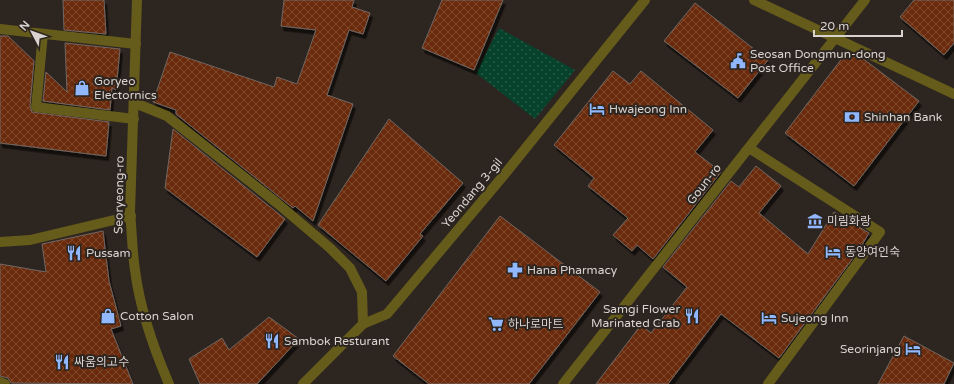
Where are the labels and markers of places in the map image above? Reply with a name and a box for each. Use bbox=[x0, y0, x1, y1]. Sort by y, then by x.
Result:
place label: Seosan Dongmun-dong Post Office bbox=[750, 47, 886, 75]
public building icon: Seosan Dongmun-dong Post Office bbox=[729, 52, 747, 70]
place label: Goryeo Electornics bbox=[94, 74, 157, 102]
shop icon: Goryeo Electornics bbox=[73, 79, 91, 97]
hotel icon: Hwajeong Inn bbox=[588, 100, 606, 118]
place label: Hwajeong Inn bbox=[609, 102, 687, 116]
bank icon: Shinhan Bank bbox=[843, 108, 861, 126]
place label: Shinhan Bank bbox=[864, 110, 943, 124]
museum icon: 미림화랑 bbox=[806, 212, 824, 230]
place label: 미림화랑 bbox=[827, 214, 871, 228]
hotel icon: 동양여인숙 bbox=[824, 243, 842, 261]
restaurant icon: Pussam bbox=[65, 244, 83, 262]
place label: 동양여인숙 bbox=[845, 245, 900, 259]
place label: Pussam bbox=[86, 246, 131, 260]
pharmacy icon: Hana Pharmacy bbox=[506, 261, 524, 279]
place label: Hana Pharmacy bbox=[527, 263, 618, 277]
place label: Samgi Flower Marinated Crab bbox=[591, 302, 680, 330]
shop icon: Cotton Salon bbox=[99, 307, 117, 325]
restaurant icon: Samgi Flower Marinated Crab bbox=[683, 307, 701, 325]
place label: Cotton Salon bbox=[120, 309, 194, 323]
hotel icon: Sujeong Inn bbox=[760, 309, 778, 327]
place label: Sujeong Inn bbox=[781, 311, 849, 325]
supermarket icon: 하나로마트 bbox=[487, 315, 505, 333]
place label: 하나로마트 bbox=[508, 317, 563, 331]
restaurant icon: Sambok Resturant bbox=[263, 332, 281, 350]
place label: Sambok Resturant bbox=[284, 334, 390, 348]
hotel icon: Seorinjang bbox=[904, 340, 922, 358]
place label: Seorinjang bbox=[840, 342, 901, 356]
restaurant icon: 싸움의고수 bbox=[53, 353, 71, 371]
place label: 싸움의고수 bbox=[74, 355, 129, 369]

